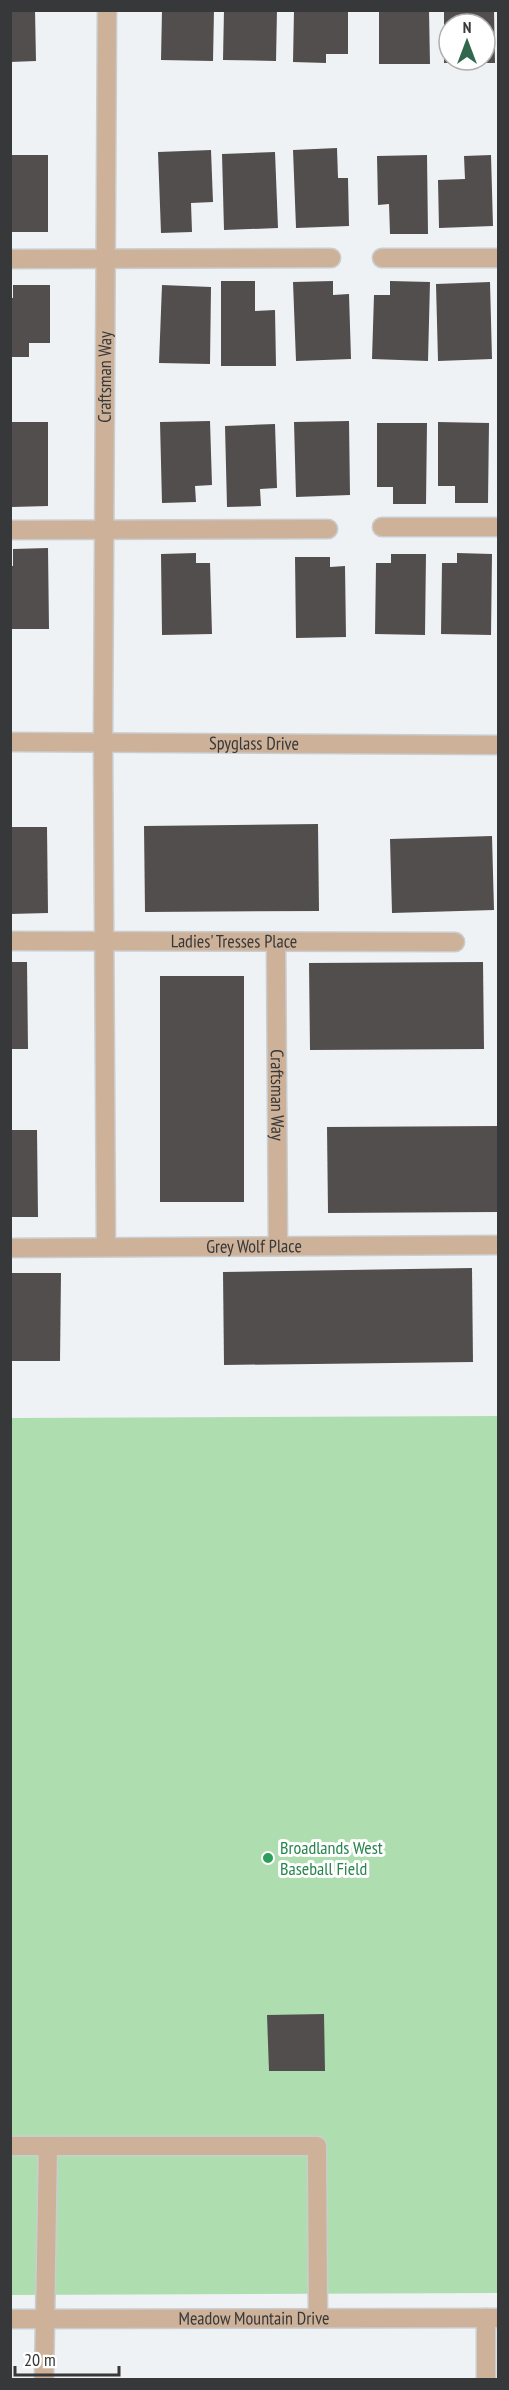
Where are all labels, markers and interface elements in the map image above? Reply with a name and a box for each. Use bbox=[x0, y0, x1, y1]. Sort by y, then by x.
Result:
north arrow bbox=[437, 12, 497, 72]
text: N bbox=[463, 17, 471, 37]
street label: Craftsman Way bbox=[93, 331, 116, 423]
street label: Spyglass Drive bbox=[209, 731, 299, 755]
street label: Ladies' Tresses Place bbox=[171, 929, 297, 953]
street label: Craftsman Way bbox=[266, 1049, 289, 1141]
street label: Grey Wolf Place bbox=[206, 1234, 302, 1258]
place label: Broadlands West Baseball Field bbox=[280, 1836, 383, 1880]
marker: Broadlands West Baseball Field bbox=[261, 1851, 275, 1865]
street label: Meadow Mountain Drive bbox=[178, 2306, 330, 2330]
scale bar bbox=[15, 2339, 118, 2377]
text: 20 m bbox=[24, 2348, 56, 2371]

